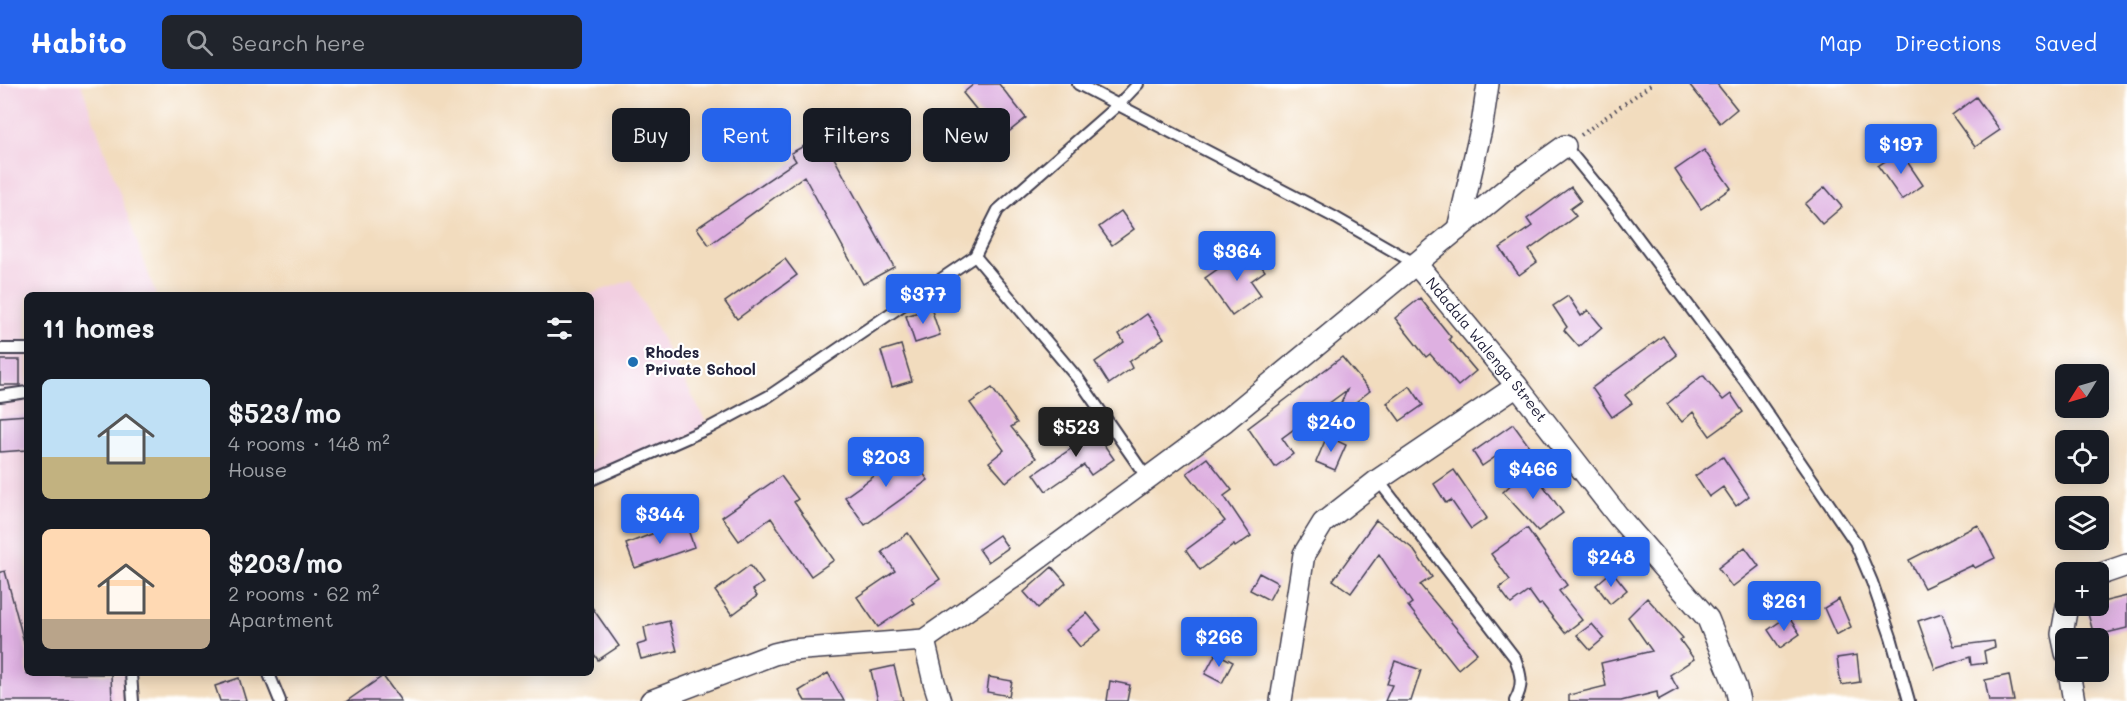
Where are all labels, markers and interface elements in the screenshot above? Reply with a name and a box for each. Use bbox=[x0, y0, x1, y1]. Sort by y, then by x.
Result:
search box bbox=[162, 15, 582, 69]
text: Habito bbox=[30, 24, 126, 60]
icon: search bbox=[183, 26, 216, 59]
text: Search here bbox=[231, 28, 365, 57]
text: Map bbox=[1819, 29, 1862, 56]
text: Directions bbox=[1895, 29, 2002, 56]
text: Saved bbox=[2035, 29, 2097, 56]
chip: Buy bbox=[612, 108, 690, 162]
chip: Rent bbox=[702, 108, 791, 162]
chip: Filters bbox=[803, 108, 911, 162]
chip: New bbox=[923, 108, 1010, 162]
pin: $197 bbox=[1865, 124, 1937, 175]
text: $197 bbox=[1879, 130, 1923, 156]
pin: $364 bbox=[1201, 231, 1273, 282]
text: $364 bbox=[1212, 237, 1262, 263]
street label: Ndadala Walenga Street bbox=[1422, 273, 1552, 426]
pin: $377 bbox=[887, 274, 959, 325]
text: $377 bbox=[900, 280, 946, 306]
text: 11 homes bbox=[42, 311, 155, 345]
icon: filters bbox=[543, 312, 576, 345]
place label: Rhodes Private School bbox=[645, 342, 756, 379]
marker: Rhodes Private School bbox=[626, 355, 640, 369]
north arrow bbox=[2055, 364, 2109, 418]
map controls bbox=[2055, 364, 2109, 682]
text: $523/mo bbox=[228, 396, 341, 430]
pin: $240 bbox=[1295, 402, 1367, 453]
icon: home bbox=[90, 403, 162, 475]
pin: $523 bbox=[1040, 407, 1112, 458]
text: $240 bbox=[1306, 408, 1356, 434]
text: $523 bbox=[1052, 413, 1100, 439]
text: 4 rooms · 148 m² bbox=[228, 430, 390, 456]
button: locate bbox=[2055, 430, 2109, 484]
pin: $203 bbox=[850, 437, 922, 488]
text: $203 bbox=[862, 443, 910, 469]
pin: $466 bbox=[1497, 449, 1569, 500]
text: $466 bbox=[1508, 455, 1558, 481]
text: House bbox=[228, 456, 287, 482]
pin: $344 bbox=[624, 494, 696, 545]
button: layers bbox=[2055, 496, 2109, 550]
text: $344 bbox=[635, 500, 685, 526]
pin: $248 bbox=[1575, 537, 1647, 588]
text: $248 bbox=[1587, 543, 1635, 569]
text: $203/mo bbox=[228, 546, 343, 580]
icon: home bbox=[90, 553, 162, 625]
button: + bbox=[2055, 562, 2109, 616]
text: 2 rooms · 62 m² bbox=[228, 580, 380, 606]
pin: $261 bbox=[1748, 581, 1820, 632]
text: $261 bbox=[1762, 587, 1806, 613]
text: Apartment bbox=[228, 606, 334, 632]
pin: $266 bbox=[1183, 617, 1255, 668]
text: $266 bbox=[1195, 623, 1243, 649]
button: − bbox=[2055, 628, 2109, 682]

